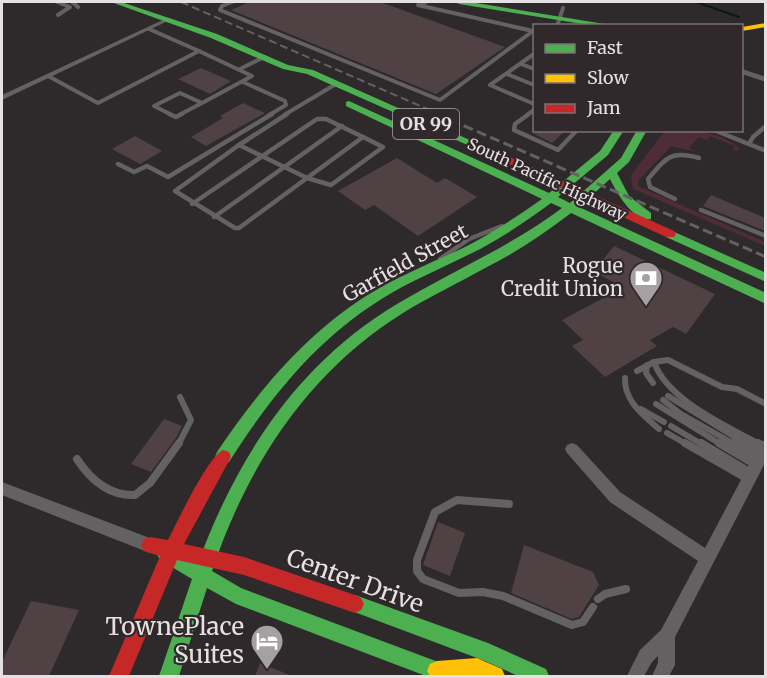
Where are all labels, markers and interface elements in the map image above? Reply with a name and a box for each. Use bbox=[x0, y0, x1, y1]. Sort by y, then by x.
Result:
legend bbox=[533, 24, 743, 132]
text: Fast bbox=[587, 36, 623, 59]
text: Slow bbox=[587, 66, 630, 89]
text: Jam bbox=[586, 96, 621, 119]
road number: OR 99 bbox=[393, 109, 459, 139]
street label: South Pacific Highway bbox=[464, 133, 630, 225]
street label: Garfield Street bbox=[338, 218, 472, 307]
place label: Rogue Credit Union bbox=[501, 253, 623, 301]
bank icon: Rogue Credit Union bbox=[628, 260, 664, 307]
street label: Center Drive bbox=[282, 541, 428, 620]
place label: TownePlace Suites bbox=[105, 611, 244, 670]
hotel icon: TownePlace Suites bbox=[249, 623, 285, 670]

